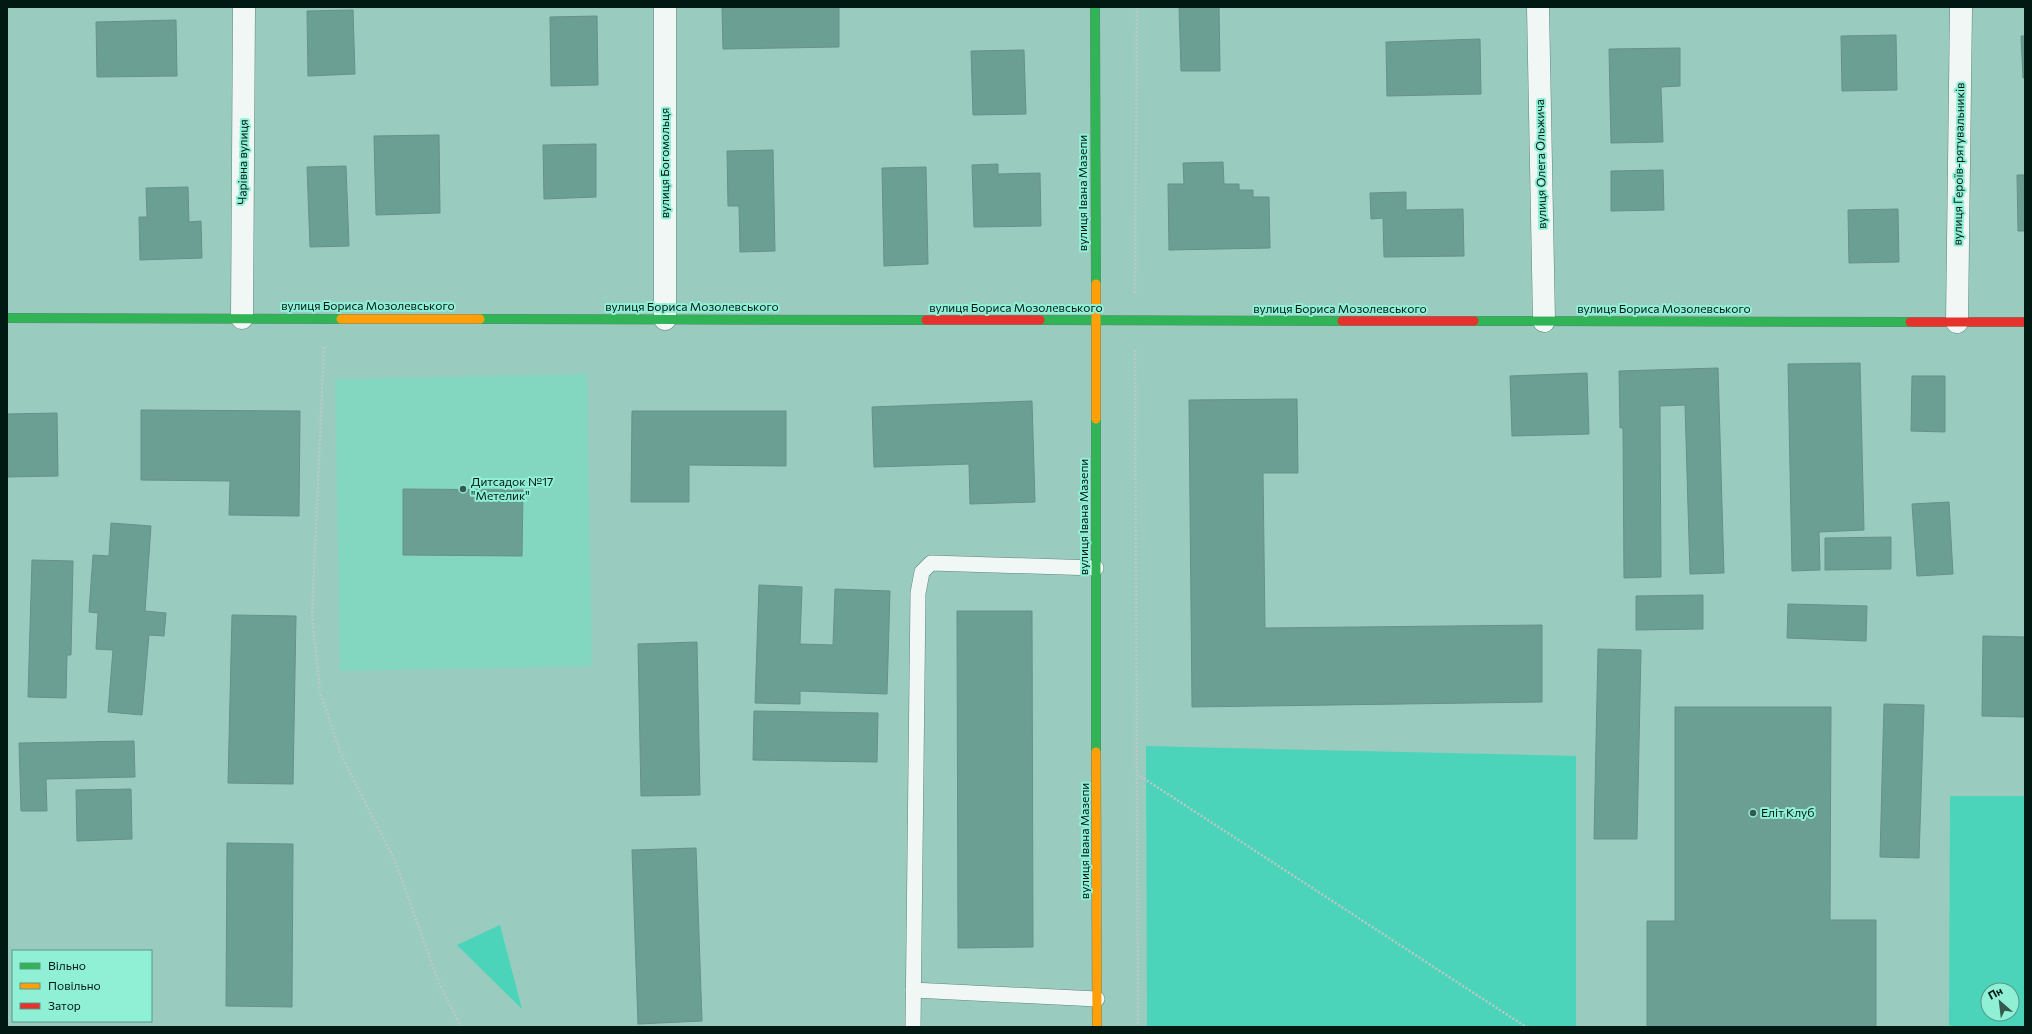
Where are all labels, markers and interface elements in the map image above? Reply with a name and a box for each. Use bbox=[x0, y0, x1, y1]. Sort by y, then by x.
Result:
street label: вулиця Героїв-рятувальників bbox=[1950, 82, 1966, 246]
street label: вулиця Олега Ольжича bbox=[1532, 99, 1548, 229]
street label: вулиця Богомольця bbox=[657, 108, 671, 218]
street label: Чарівна вулиця bbox=[234, 119, 250, 205]
street label: вулиця Івана Мазепи bbox=[1075, 135, 1089, 251]
street label: вулиця Бориса Мозолевського bbox=[281, 298, 455, 312]
street label: вулиця Бориса Мозолевського bbox=[605, 299, 779, 313]
street label: вулиця Бориса Мозолевського bbox=[929, 300, 1103, 314]
street label: вулиця Бориса Мозолевського bbox=[1253, 301, 1427, 315]
street label: вулиця Бориса Мозолевського bbox=[1577, 301, 1751, 315]
street label: вулиця Івана Мазепи bbox=[1076, 459, 1090, 575]
place label: Дитсадок №17 "Метелик" bbox=[471, 474, 553, 502]
marker: Дитсадок №17 "Метелик" bbox=[458, 484, 468, 494]
street label: вулиця Івана Мазепи bbox=[1077, 783, 1091, 899]
place label: Еліт Клуб bbox=[1761, 805, 1815, 819]
marker: Еліт Клуб bbox=[1748, 808, 1758, 818]
legend bbox=[12, 950, 152, 1022]
text: Вільно bbox=[48, 958, 86, 972]
text: Повільно bbox=[48, 978, 101, 992]
north arrow bbox=[1980, 982, 2020, 1022]
text: Пн bbox=[1986, 984, 2005, 1002]
text: Затор bbox=[48, 998, 81, 1012]

